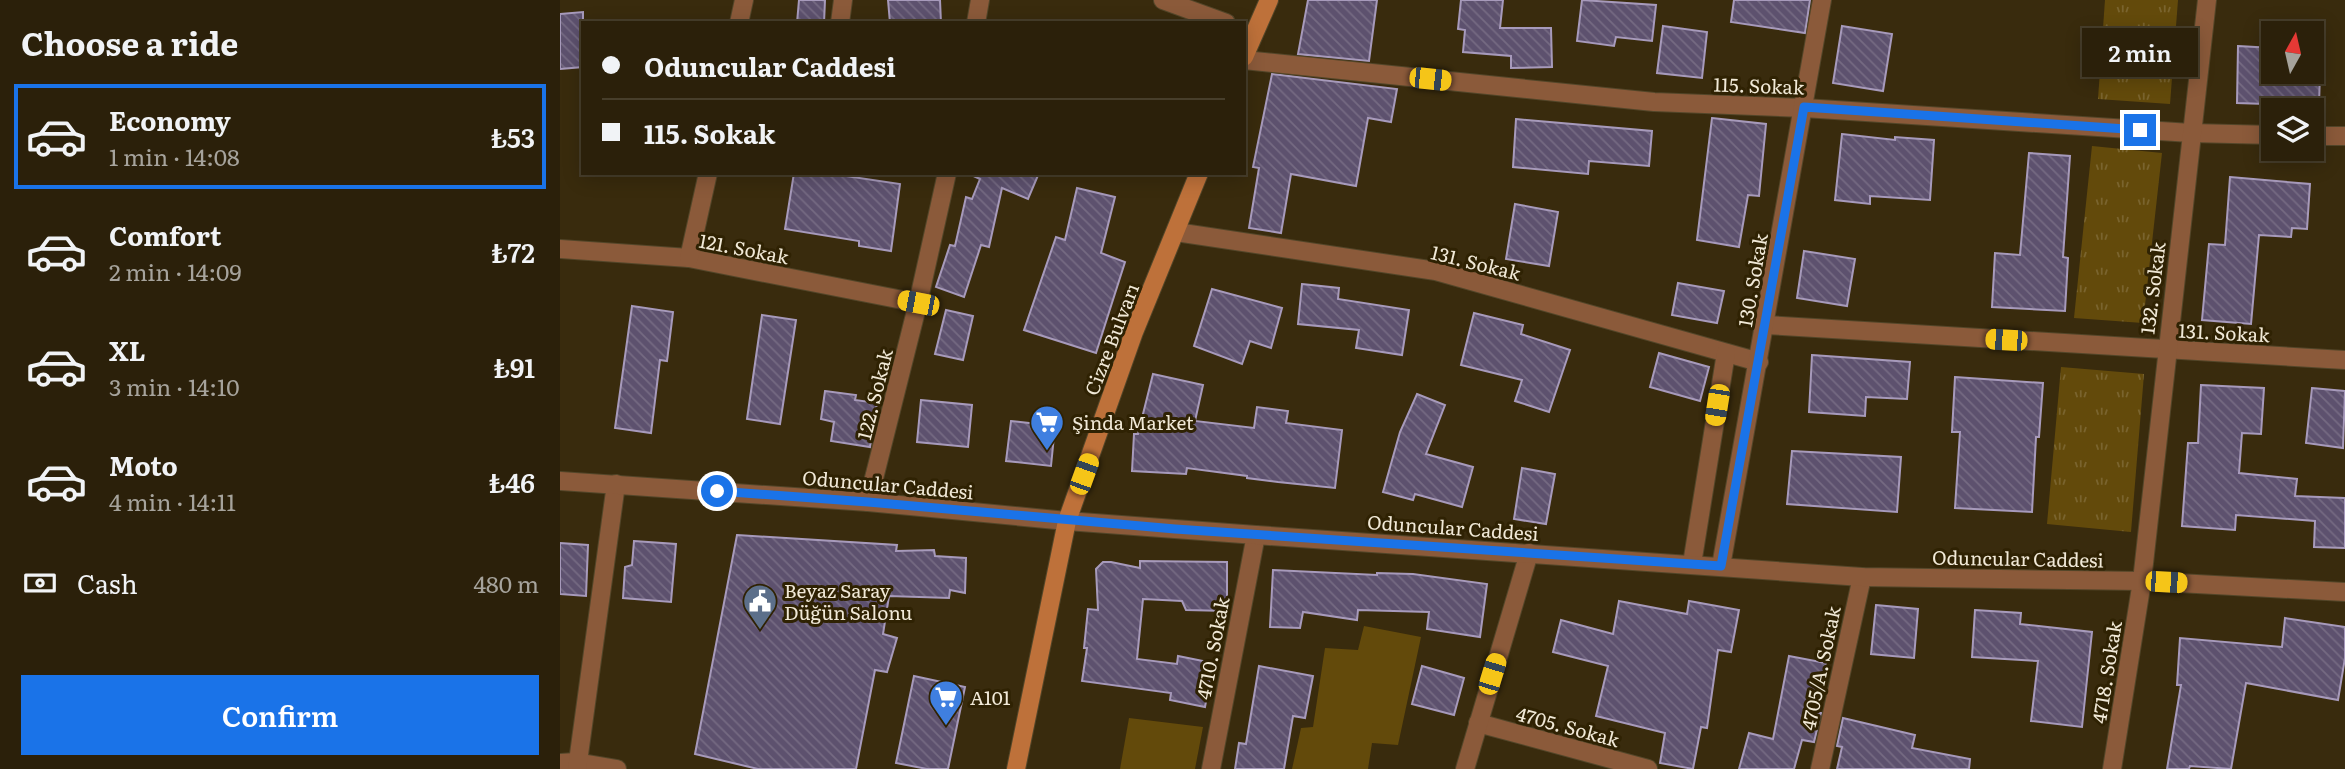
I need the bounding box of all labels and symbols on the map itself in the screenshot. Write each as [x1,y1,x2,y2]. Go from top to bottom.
north arrow [2261,21,2324,84]
callout: 2 min [2082,29,2198,78]
car [1409,66,1452,92]
street label: 115. Sokak [1713,69,1805,101]
route end [2124,114,2156,146]
street label: 121. Sokak [697,226,792,270]
street label: 130. Sokak [1730,230,1774,329]
street label: 131. Sokak [1428,237,1524,287]
street label: 132. Sokak [2132,240,2172,336]
street label: Cizre Bulvarı [1077,279,1145,399]
car [896,289,941,317]
street label: 131. Sokak [2178,316,2271,348]
car [1985,328,2028,352]
street label: 122. Sokak [849,345,899,442]
car [1704,383,1731,427]
supermarket icon: Şinda Market [1028,403,1066,452]
place label: Şinda Market [1072,408,1194,436]
car [1067,451,1102,497]
street label: Oduncular Caddesi [801,463,975,505]
route start [701,475,733,507]
street label: Oduncular Caddesi [1366,507,1540,547]
street label: Oduncular Caddesi [1932,543,2104,573]
car [2145,570,2188,594]
place label: Beyaz Saray Düğün Salonu [784,576,912,626]
public building icon: Beyaz Saray Düğün Salonu [741,582,779,631]
street label: 4710. Sokak [1188,594,1236,702]
street label: 4705/A. Sokak [1793,603,1847,733]
street label: 4718. Sokak [2084,618,2128,725]
car [1476,651,1509,697]
supermarket icon: A101 [927,678,965,727]
place label: A101 [970,683,1011,711]
street label: 4705. Sokak [1513,699,1623,753]

